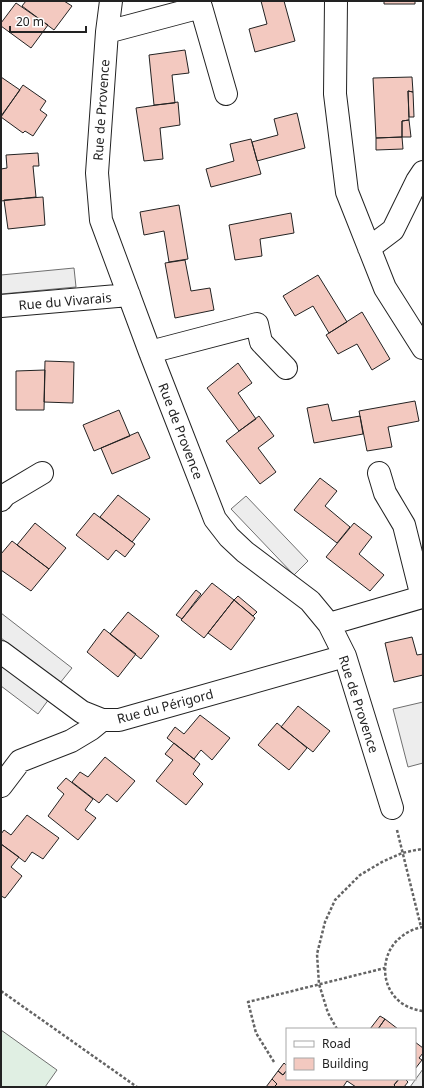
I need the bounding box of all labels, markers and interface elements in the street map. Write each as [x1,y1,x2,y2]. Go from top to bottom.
scale bar [10,8,86,34]
text: 20 m [16,13,44,30]
street label: Rue de Provence [88,59,114,161]
street label: Rue du Vivarais [18,288,112,314]
street label: Rue de Provence [154,380,208,482]
street label: Rue de Provence [335,653,383,755]
street label: Rue du Périgord [115,684,215,728]
legend [286,1028,416,1080]
text: Road [322,1035,351,1052]
text: Building [322,1055,369,1072]

